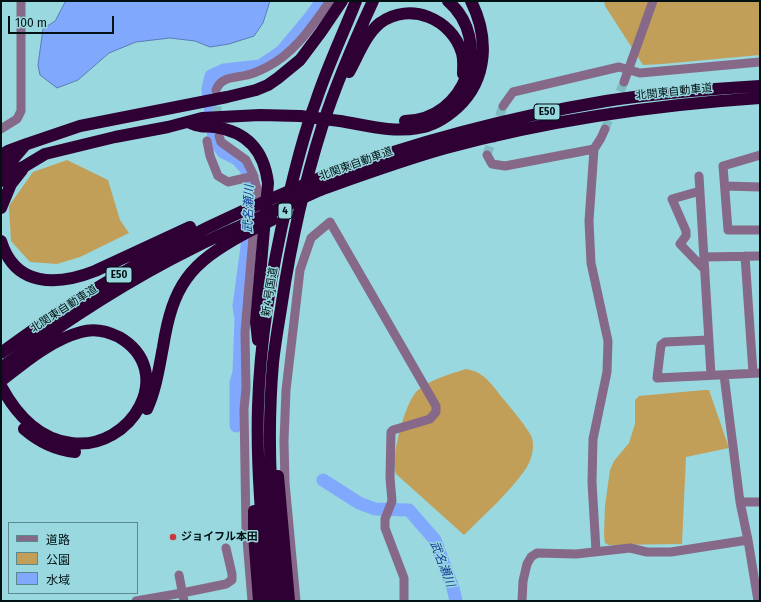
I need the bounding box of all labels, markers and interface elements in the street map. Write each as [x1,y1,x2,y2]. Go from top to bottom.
scale bar [10,8,116,34]
text: 100 m [15,16,47,30]
street label: 北関東自動車道 [635,81,713,103]
road number: E50 [534,104,560,120]
street label: 北関東自動車道 [318,145,394,183]
water label: 武名瀬川 [241,185,257,233]
road number: 4 [278,203,292,219]
street label: 新4号国道 [260,266,280,318]
road number: E50 [106,267,132,283]
street label: 北関東自動車道 [28,282,100,336]
legend [8,522,138,594]
place label: ジョイフル本田 [181,530,258,544]
marker: ジョイフル本田 [168,532,178,542]
text: 道路 [46,533,70,547]
water label: 武名瀬川 [427,539,457,589]
text: 公園 [46,553,70,567]
text: 水域 [46,573,70,587]

